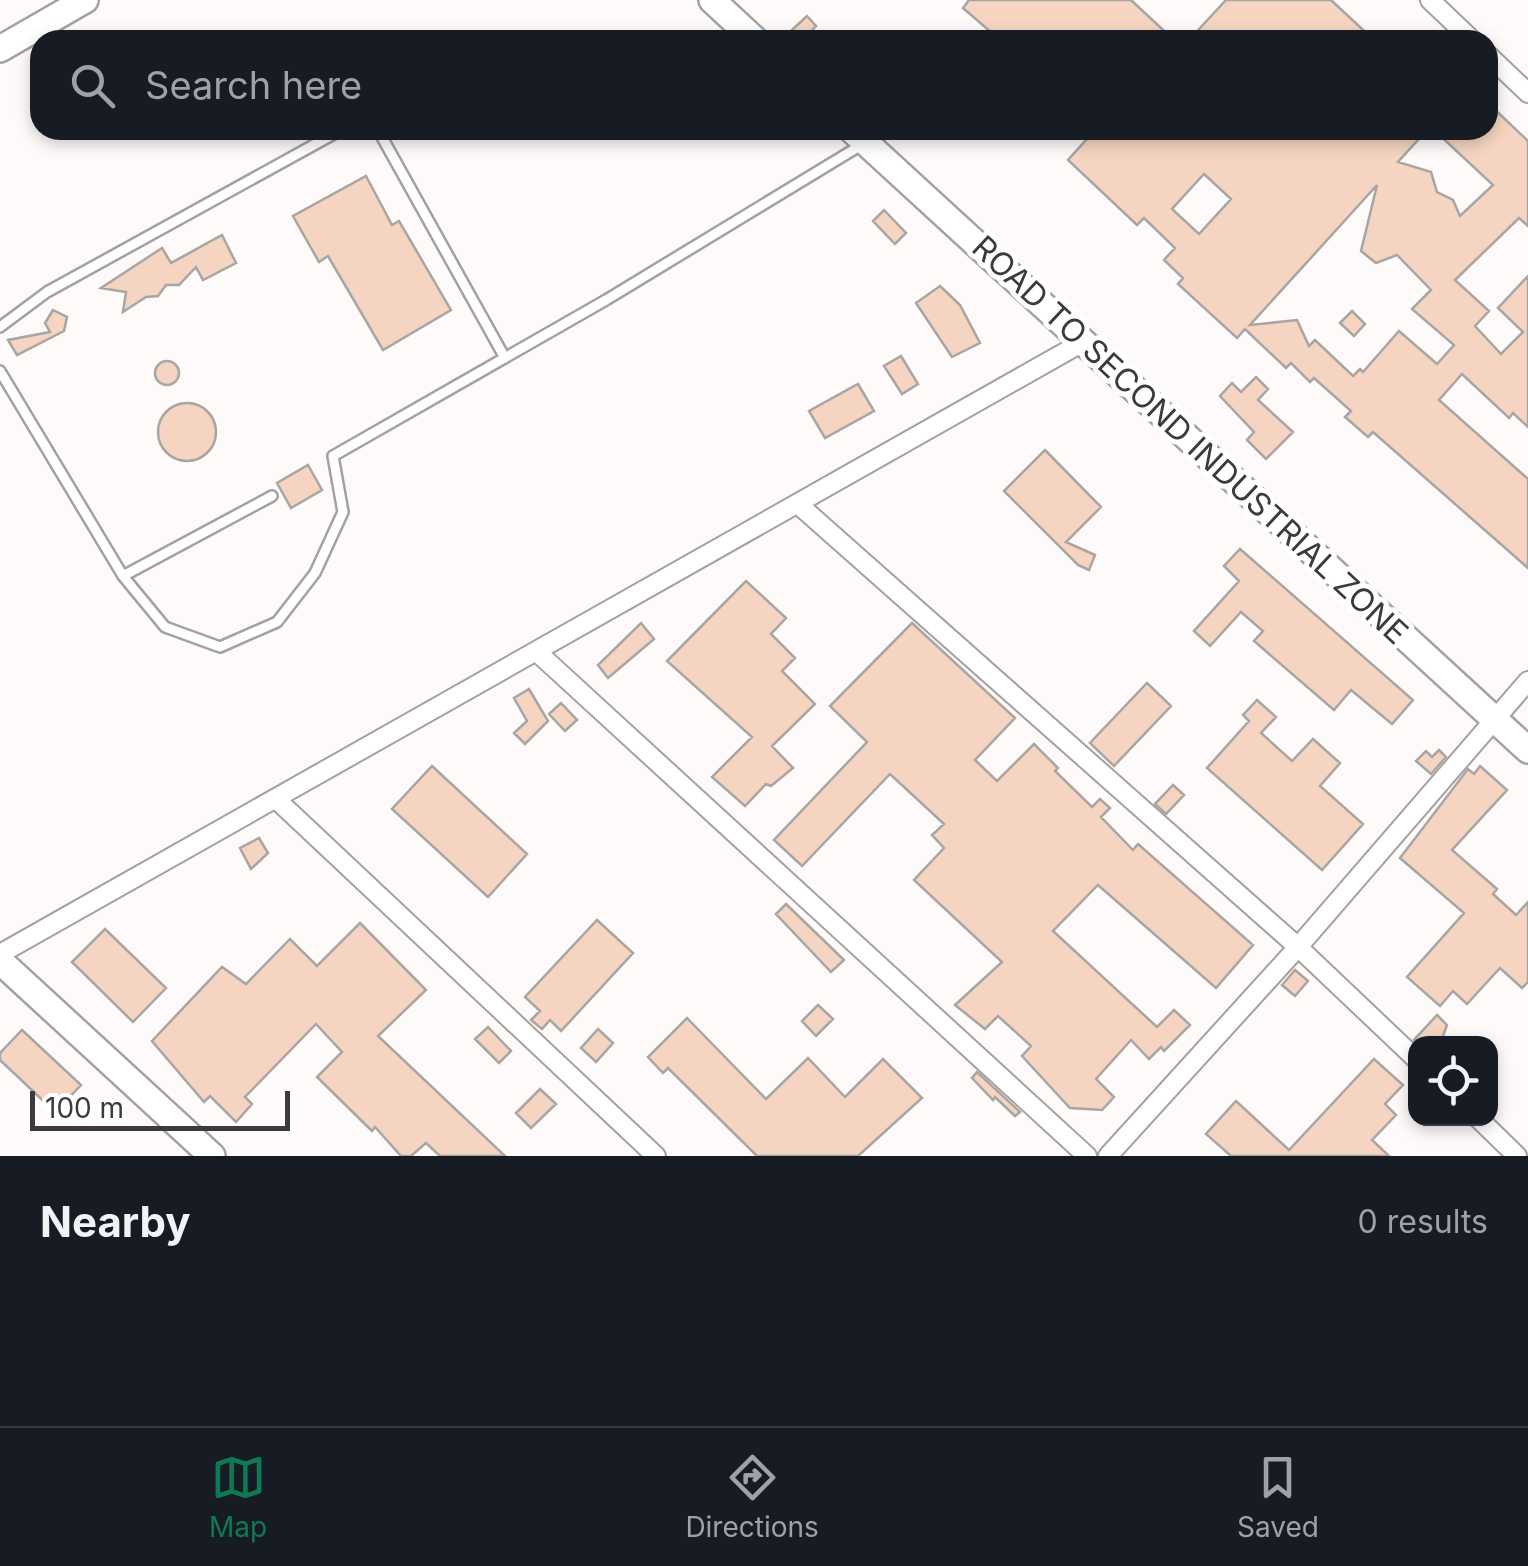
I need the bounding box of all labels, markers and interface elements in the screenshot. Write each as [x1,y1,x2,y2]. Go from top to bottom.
search box [30,30,1498,140]
icon: search [65,58,120,113]
text: Search here [145,62,362,108]
street label: ROAD TO SECOND INDUSTRIAL ZONE [965,227,1416,652]
map controls [1408,1036,1498,1126]
button: locate [1408,1036,1498,1126]
scale bar [30,1086,290,1130]
text: 100 m [45,1091,124,1125]
text: Nearby [40,1196,191,1247]
text: 0 results [1358,1202,1488,1241]
tab: Map [209,1450,267,1544]
tab: Directions [685,1450,819,1544]
tab: Saved [1237,1450,1319,1544]

